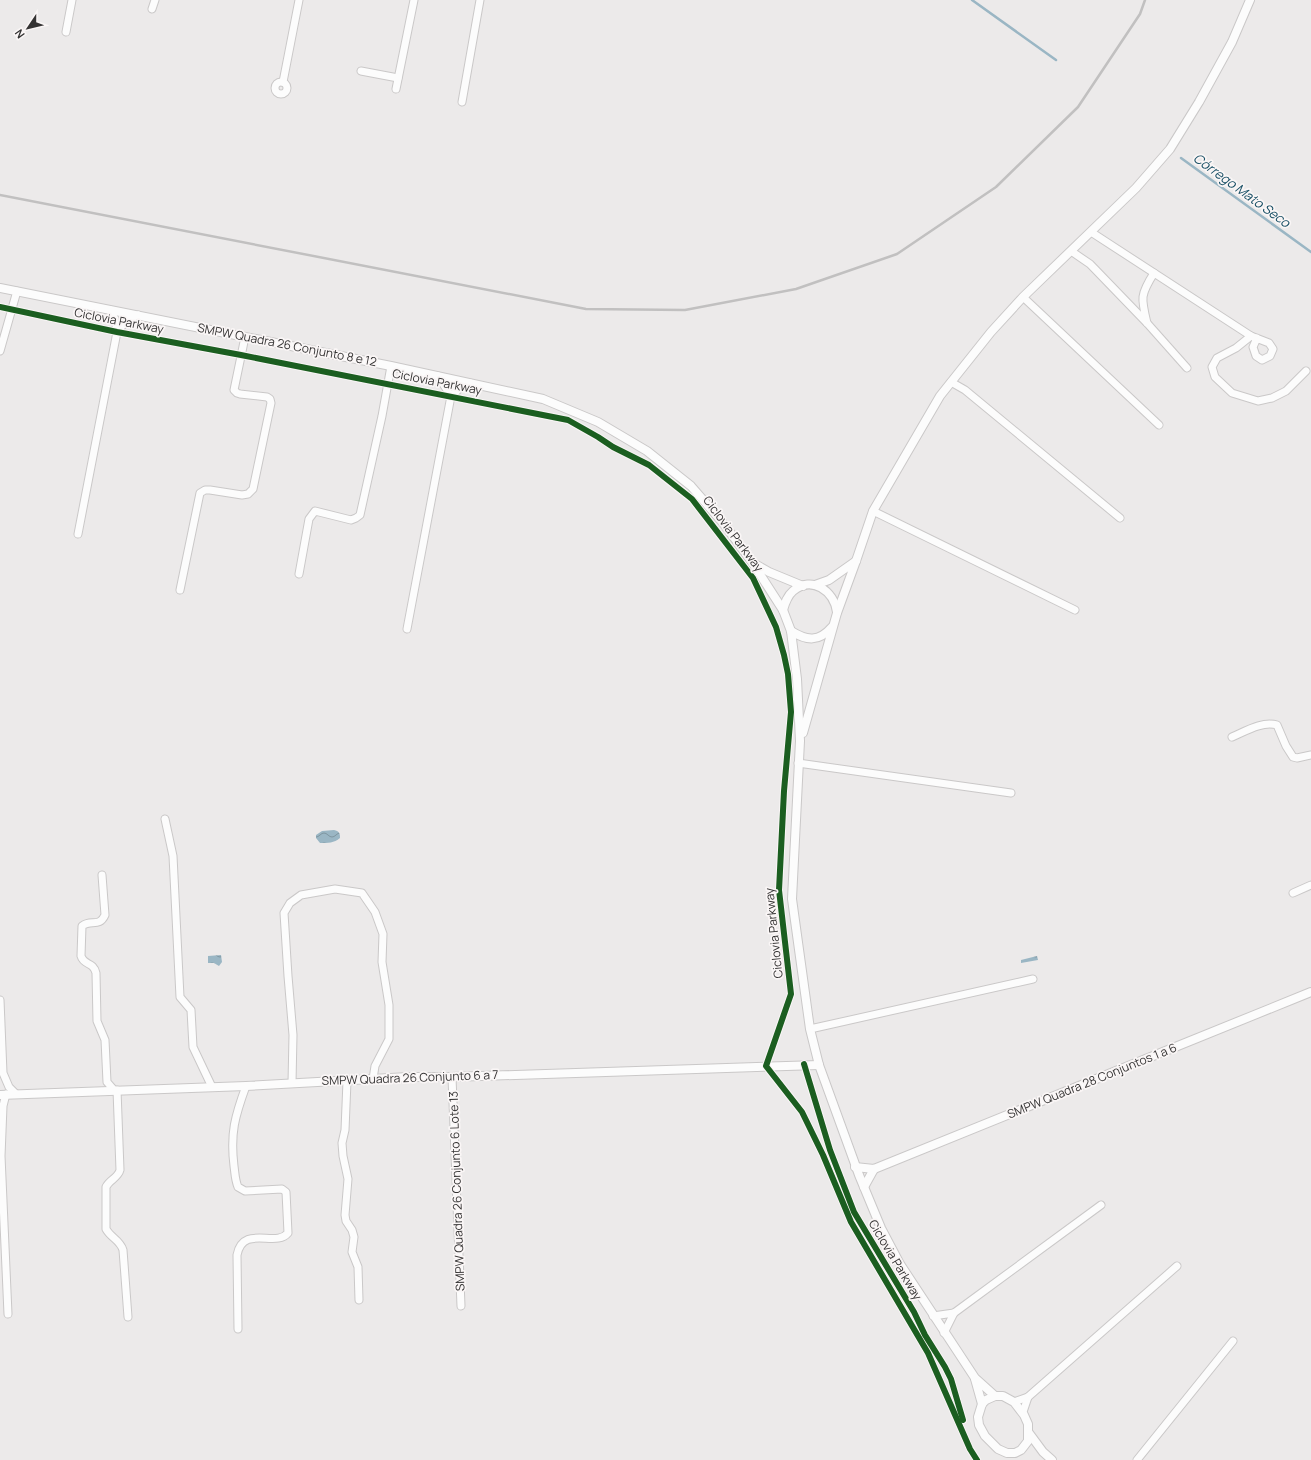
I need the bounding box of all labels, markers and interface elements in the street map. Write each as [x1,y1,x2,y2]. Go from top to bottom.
north arrow [8,8,48,48]
text: N [11,26,28,42]
water label: Córrego Mato Seco [1190,149,1295,232]
street label: Ciclovia Parkway [73,303,166,338]
street label: SMPW Quadra 26 Conjunto 8 e 12 [196,319,378,370]
street label: Ciclovia Parkway [391,364,484,399]
street label: Ciclovia Parkway [699,492,768,576]
street label: Ciclovia Parkway [760,886,787,979]
street label: SMPW Quadra 28 Conjuntos 1 a 6 [1005,1039,1179,1122]
street label: SMPW Quadra 26 Conjunto 6 a 7 [321,1066,499,1089]
street label: SMPW Quadra 26 Conjunto 6 Lote 13 [445,1091,468,1291]
street label: Ciclovia Parkway [865,1216,926,1304]

